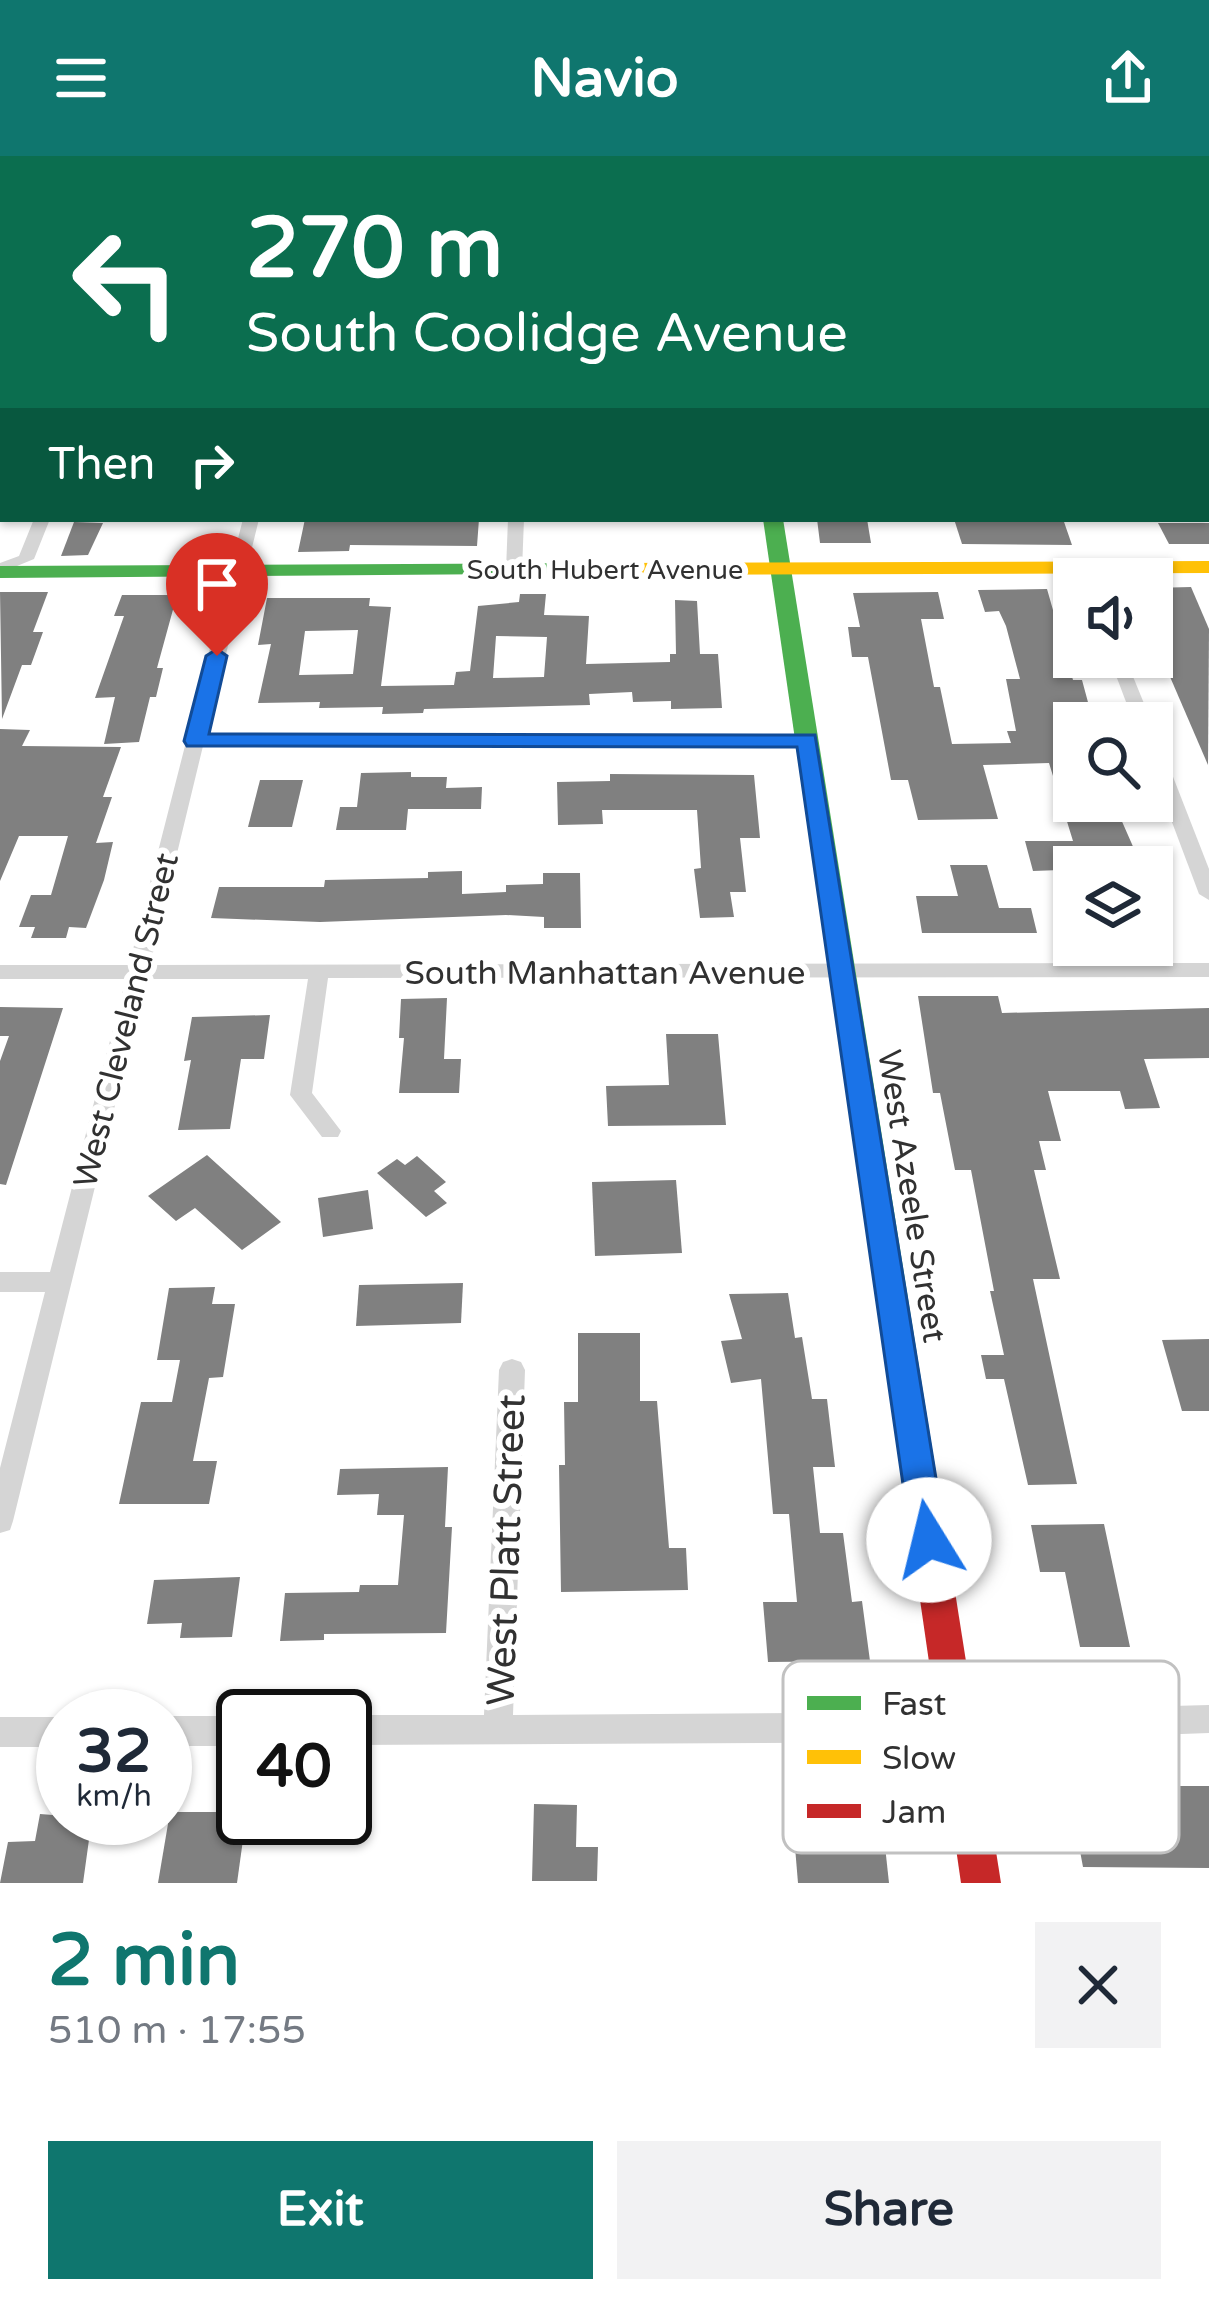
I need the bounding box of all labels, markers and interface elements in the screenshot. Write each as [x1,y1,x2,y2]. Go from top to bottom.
icon: menu [48,45,114,111]
icon: share [1095,45,1161,111]
text: Navio [530,46,679,111]
text: 270 m [246,199,503,300]
icon: left [48,204,204,360]
text: South Coolidge Avenue [246,301,848,366]
icon: right [179,432,245,498]
text: Then [48,438,155,492]
pin [166,533,268,656]
icon: arrive [184,551,250,617]
street label: South Hubert Avenue [467,554,743,587]
map controls [1053,558,1173,966]
button: sound [1053,558,1173,678]
button: search [1053,702,1173,822]
button: layers [1053,846,1173,966]
street label: West Cleveland Street [66,849,187,1192]
street label: South Manhattan Avenue [404,954,806,993]
street label: West Azeele Street [869,1047,954,1345]
street label: West Platt Street [478,1393,535,1707]
position arrow [866,1477,992,1603]
legend [783,1661,1179,1853]
text: Fast [882,1685,946,1724]
speed limit sign: 40 [216,1689,372,1845]
text: 32 [76,1716,152,1788]
text: Slow [882,1739,956,1778]
text: km/h [76,1778,152,1815]
text: Jam [882,1793,946,1832]
text: 2 min [48,1918,240,2005]
button: close [1035,1922,1161,2048]
text: 510 m · 17:55 [48,2007,306,2054]
button: Exit [48,2141,593,2279]
button: Share [617,2141,1161,2279]

